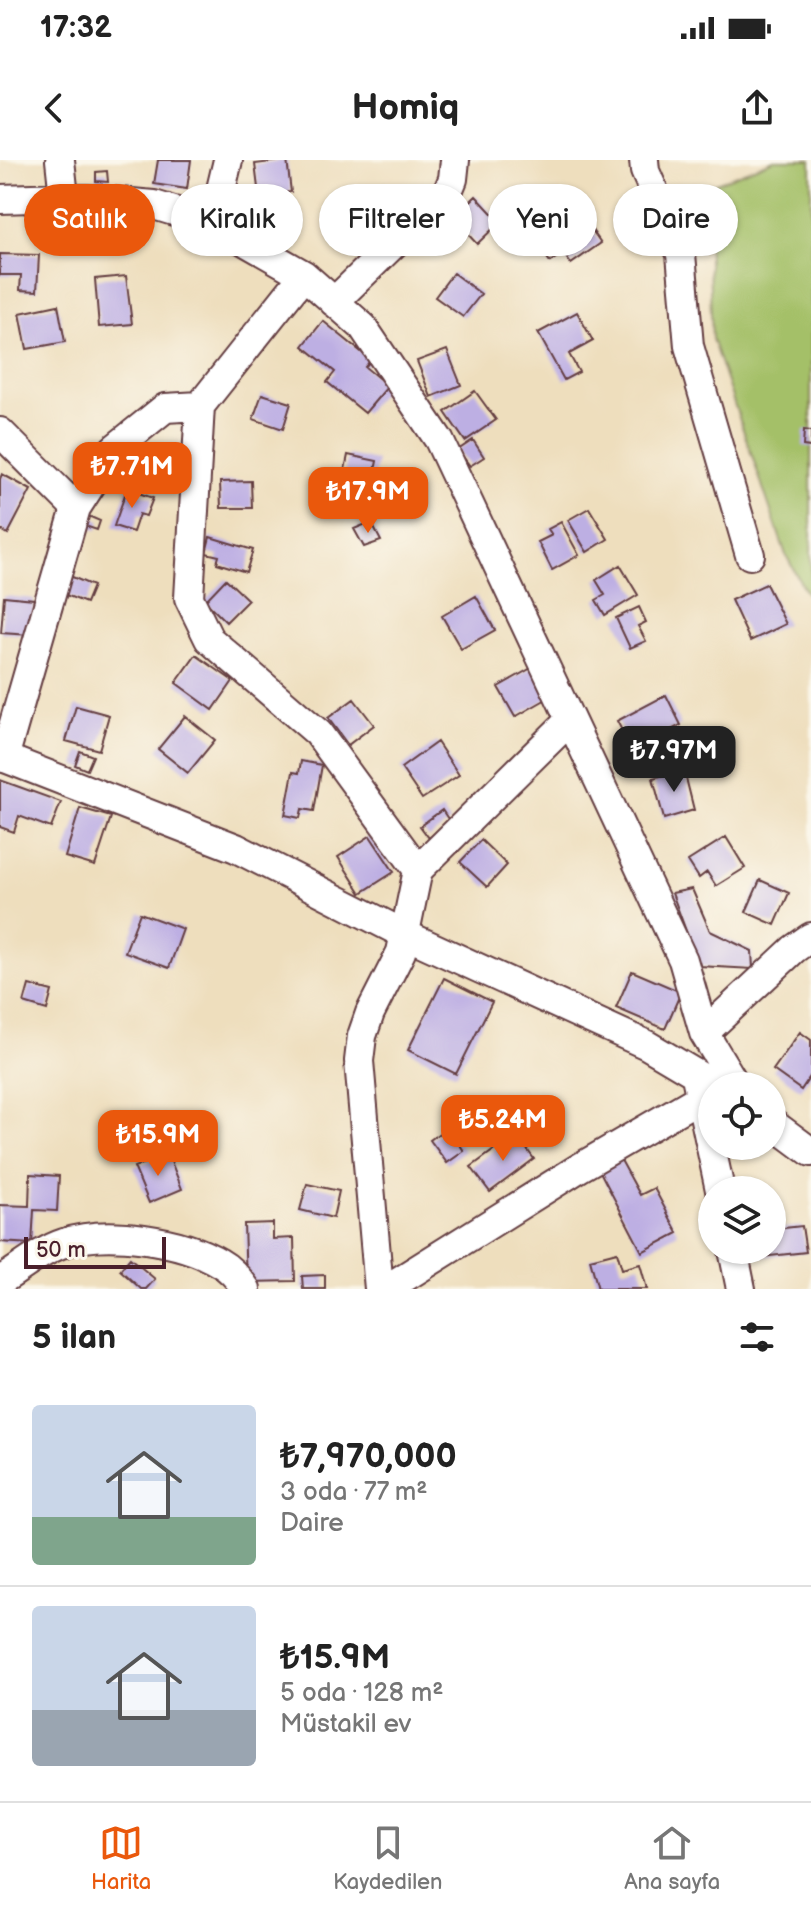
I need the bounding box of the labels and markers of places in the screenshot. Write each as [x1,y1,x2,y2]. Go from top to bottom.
pin: ₺7.71M [67,442,197,510]
pin: ₺17.9M [303,467,433,535]
pin: ₺7.97M [609,726,739,794]
pin: ₺5.24M [438,1095,568,1163]
pin: ₺15.9M [93,1110,223,1178]

